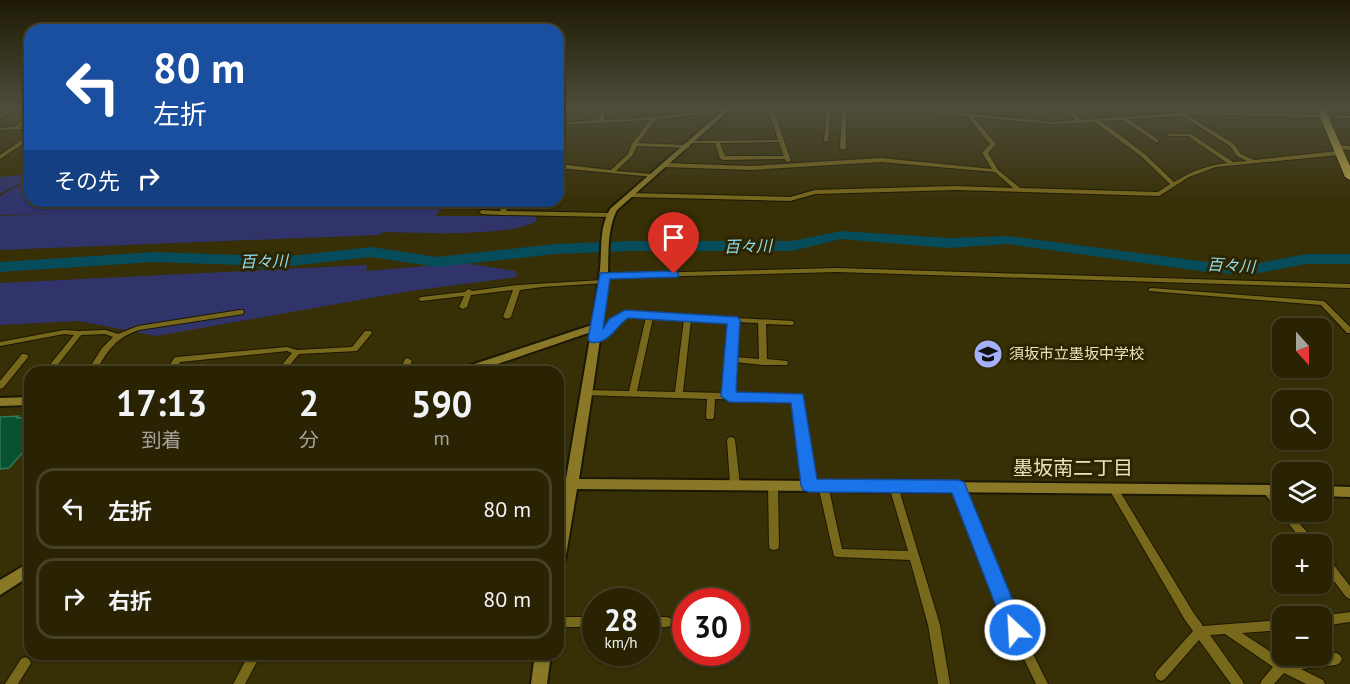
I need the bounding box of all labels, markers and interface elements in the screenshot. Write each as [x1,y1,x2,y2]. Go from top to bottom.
text: 80 m [153,40,245,95]
icon: left [54,48,132,126]
text: 左折 [153,97,207,131]
icon: right [132,162,165,195]
text: その先 [54,167,120,195]
pin [648,212,699,274]
icon: arrive [657,221,690,254]
water label: 百々川 [724,236,774,256]
water label: 百々川 [240,251,290,271]
water label: 百々川 [1207,254,1257,276]
north arrow [1272,318,1332,378]
map controls [1272,318,1332,666]
school or university icon: 須坂市立墨坂中学校 [972,338,1004,370]
place label: 須坂市立墨坂中学校 [1009,344,1144,363]
text: 17:13 [116,379,207,426]
text: 2 [299,379,319,426]
text: 590 [411,380,472,427]
button: search [1272,390,1332,450]
text: m [433,425,450,451]
text: 到着 [141,427,181,453]
text: 分 [299,427,319,453]
district label: 墨坂南二丁目 [1013,455,1133,481]
button: layers [1272,462,1332,522]
icon: left [57,492,90,525]
text: 80 m [483,495,531,523]
text: 左折 [108,497,152,525]
button: + [1272,534,1332,594]
icon: right [57,582,90,615]
text: 80 m [483,585,531,613]
text: 右折 [108,587,152,615]
speed limit sign: 30 [672,588,750,666]
position arrow [983,598,1047,662]
text: 28 [604,600,638,639]
button: − [1272,606,1332,666]
text: km/h [605,633,637,652]

